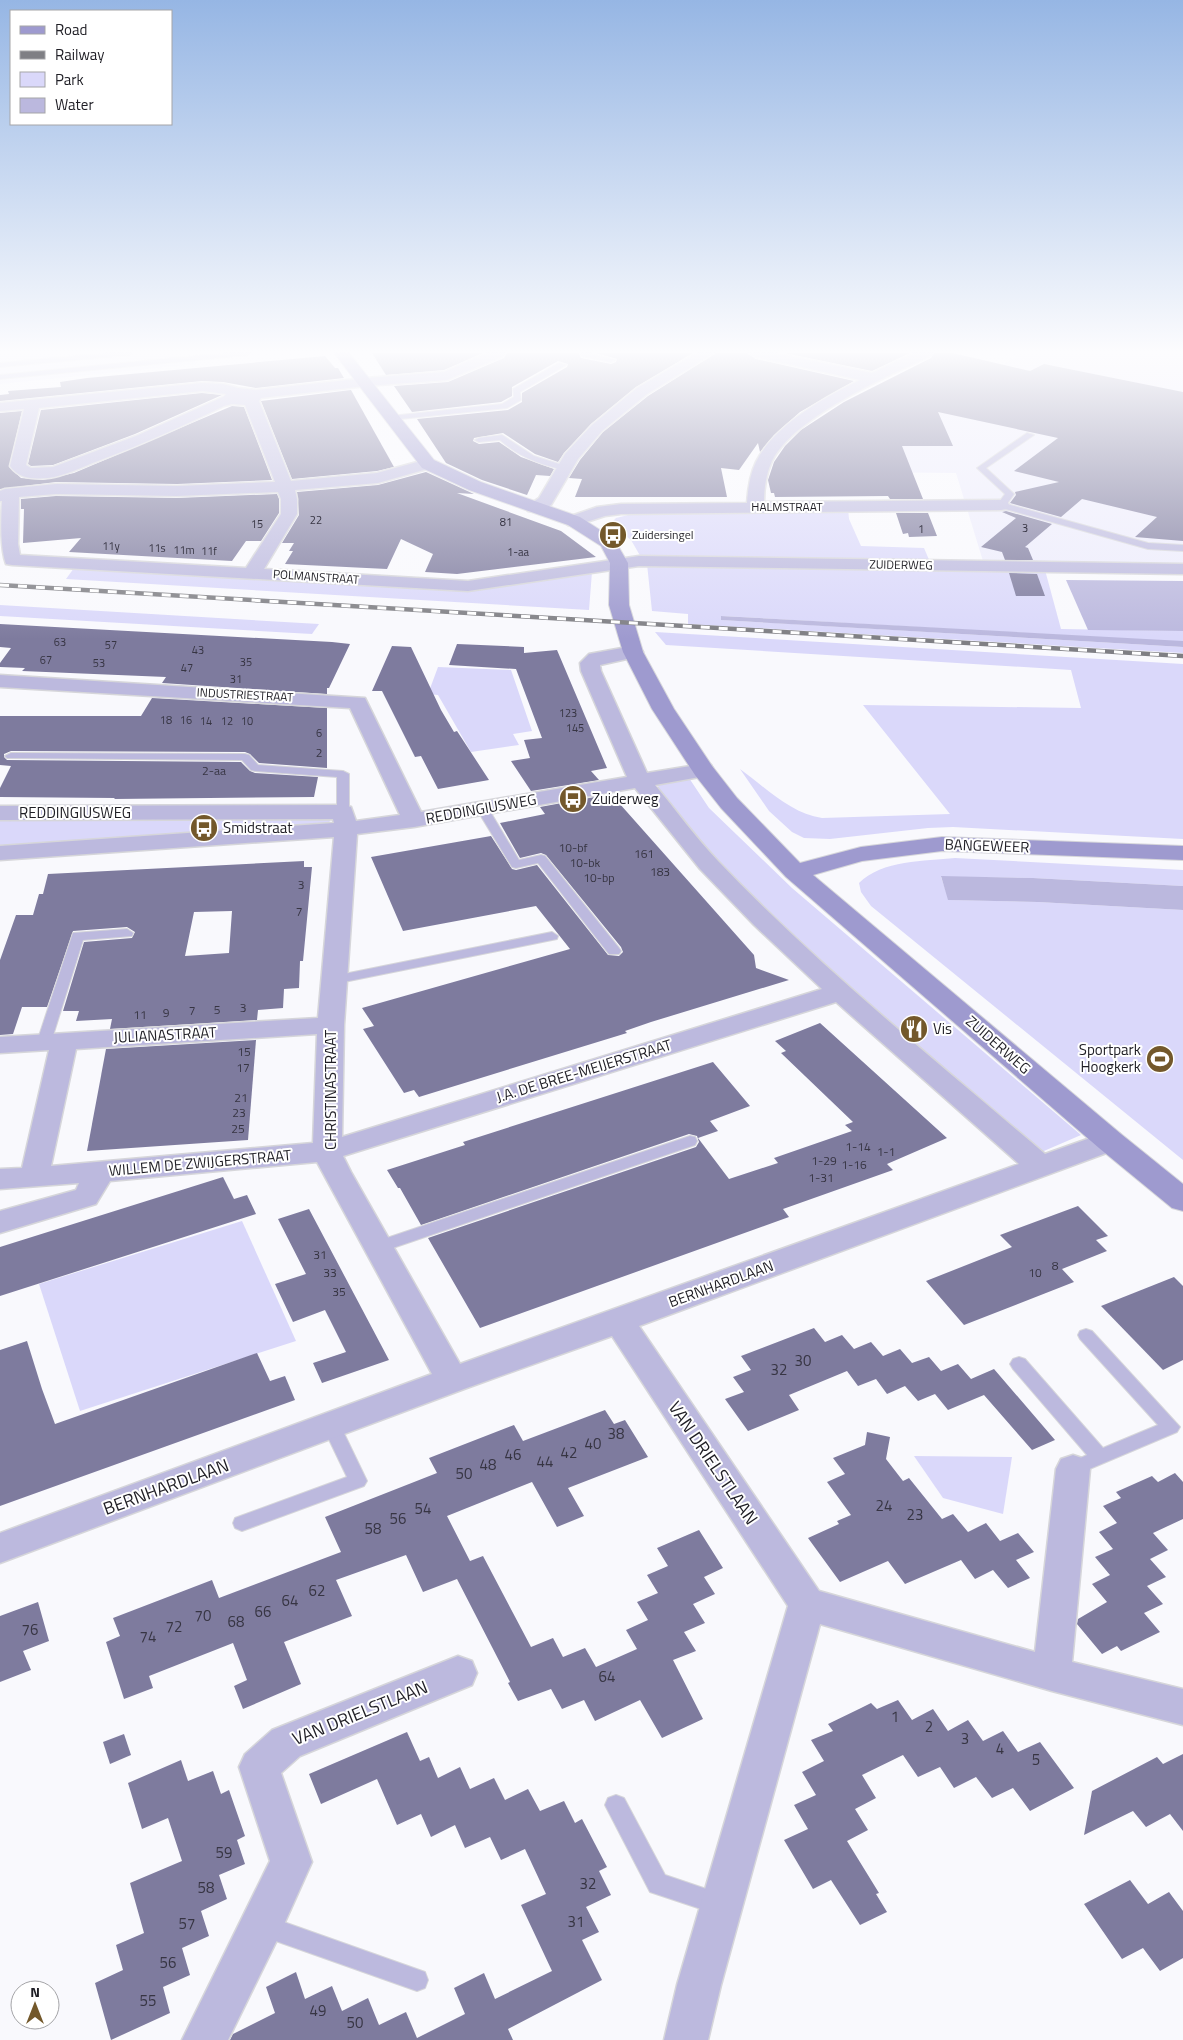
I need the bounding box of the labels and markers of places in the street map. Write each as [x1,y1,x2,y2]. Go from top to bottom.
bus stop icon: Zuidersingel [598,520,628,550]
place label: Zuidersingel [632,525,694,544]
bus stop icon: Zuiderweg [558,784,588,814]
place label: Zuiderweg [592,787,659,810]
bus stop icon: Smidstraat [189,813,219,843]
place label: Smidstraat [223,816,293,839]
restaurant icon: Vis [899,1014,929,1044]
place label: Vis [933,1017,952,1040]
place label: Sportpark Hoogkerk [1079,1038,1141,1078]
sports icon: Sportpark Hoogkerk [1145,1044,1175,1074]

